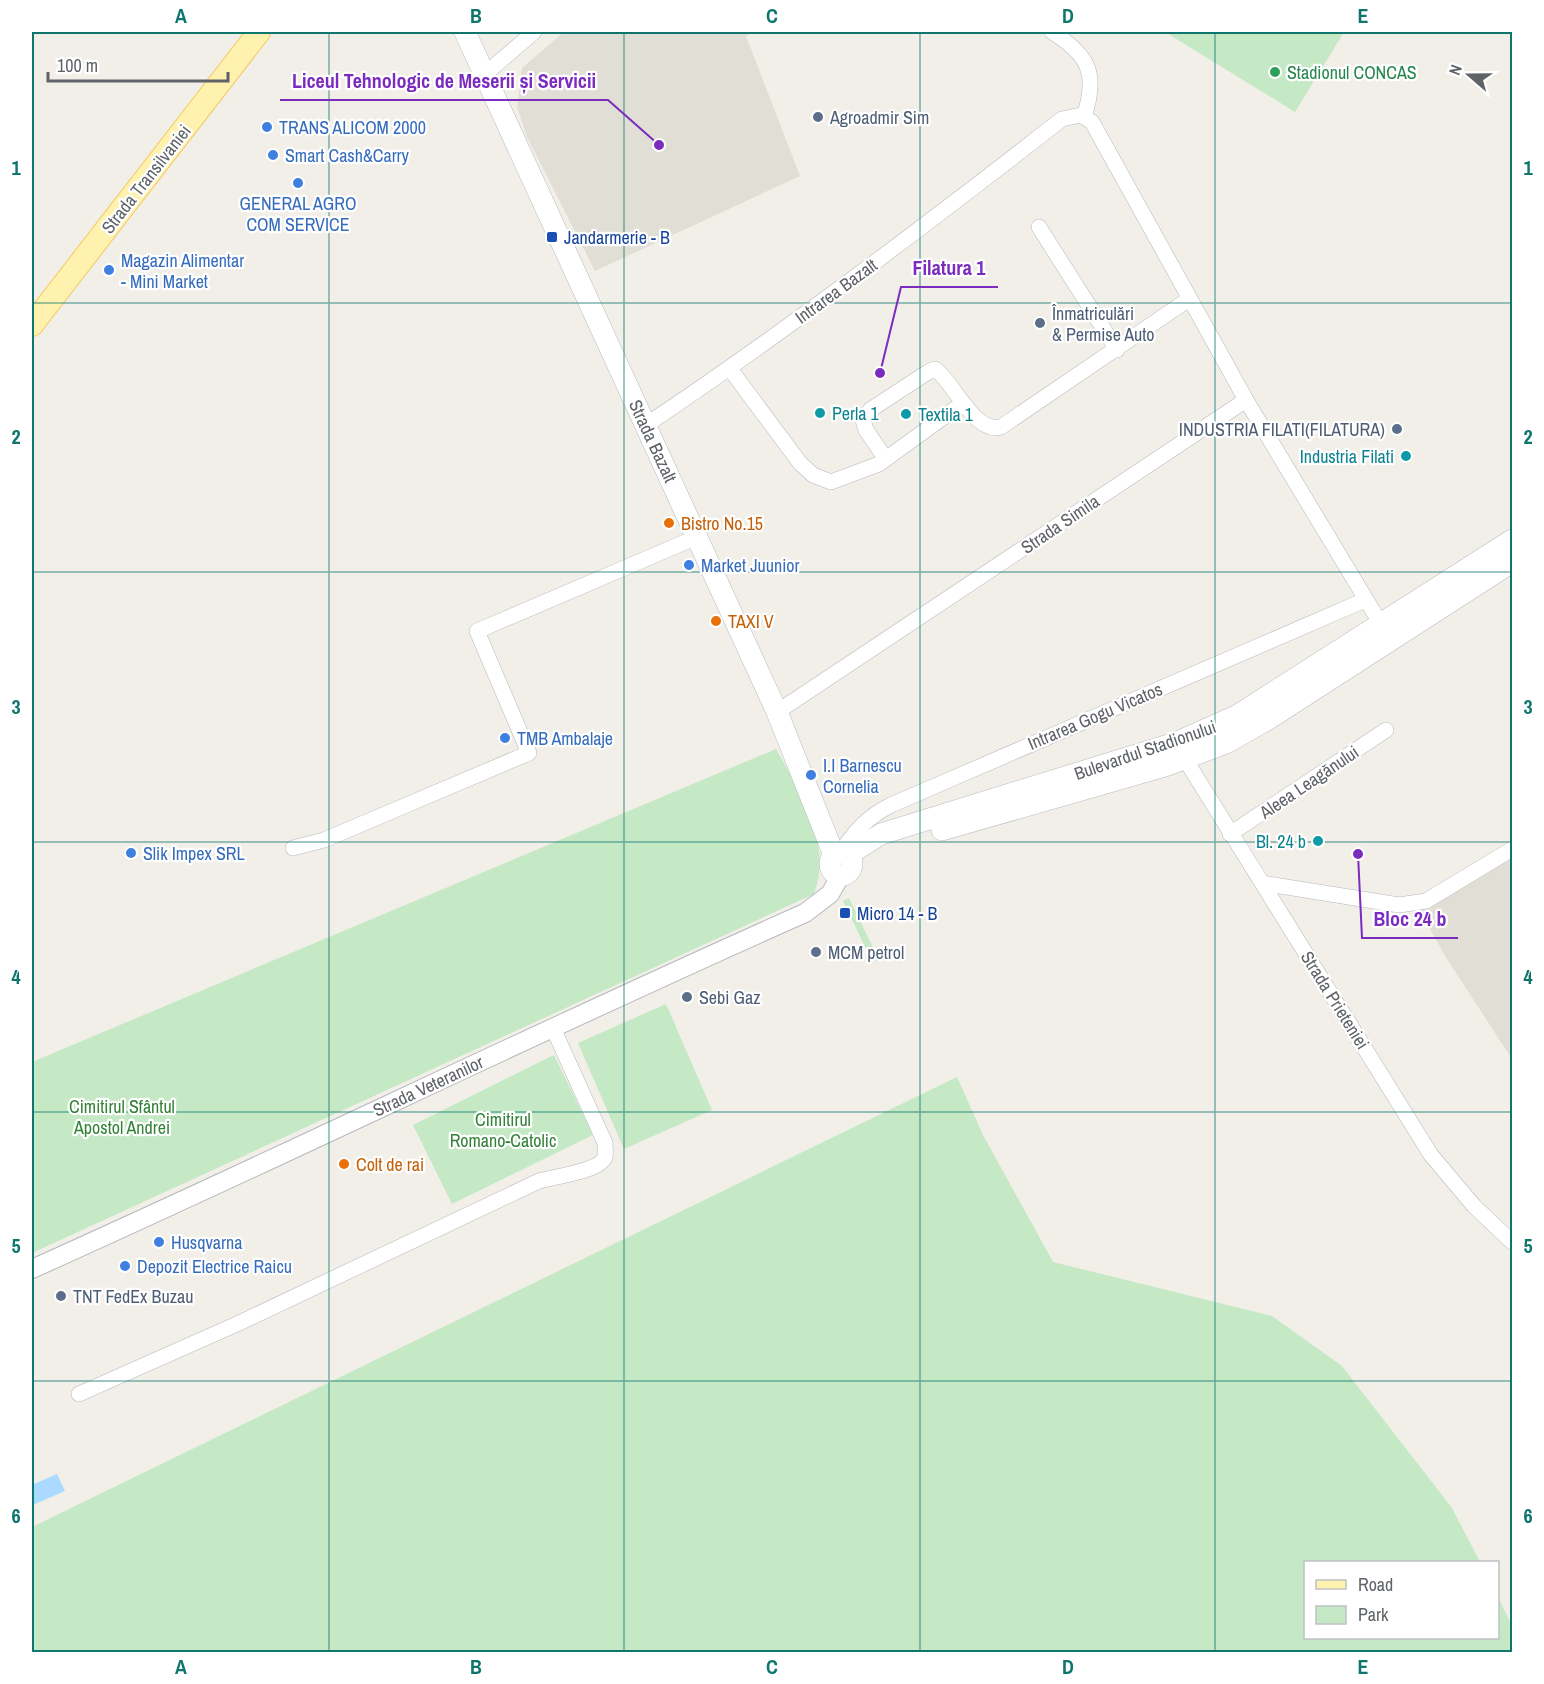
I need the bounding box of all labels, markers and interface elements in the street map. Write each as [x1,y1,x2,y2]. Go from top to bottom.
text: A [175,2,187,29]
text: B [470,2,482,29]
text: C [766,2,778,29]
text: D [1062,2,1074,29]
text: E [1358,2,1369,29]
scale bar [48,45,228,83]
north arrow [1439,45,1499,105]
text: 100 m [57,53,98,78]
place label: Stadionul CONCAS [1287,60,1417,85]
callout: Liceul Tehnologic de Meserii și Servicii [280,62,608,100]
text: N [1443,62,1467,78]
marker: Stadionul CONCAS [1268,65,1282,79]
text: Liceul Tehnologic de Meserii și Servicii [292,67,596,94]
place label: Agroadmir Sim [829,105,929,130]
marker: Agroadmir Sim [811,110,825,124]
place label: TRANS ALICOM 2000 [279,115,426,140]
street label: Strada Transilvaniei [95,119,197,239]
marker: TRANS ALICOM 2000 [260,120,274,134]
place label: Smart Cash&Carry [285,143,409,168]
marker: Smart Cash&Carry [266,148,280,162]
text: 1 [11,154,21,181]
text: 1 [1523,154,1533,181]
marker: GENERAL AGRO COM SERVICE [291,176,305,190]
place label: GENERAL AGRO COM SERVICE [240,191,356,237]
place label: Jandarmerie - B [564,225,670,250]
marker: Jandarmerie - B [545,230,559,244]
place label: Magazin Alimentar - Mini Market [121,248,244,294]
callout: Filatura 1 [901,249,998,287]
street label: Intrarea Bazalt [790,253,882,329]
text: Filatura 1 [913,254,986,281]
marker: Magazin Alimentar - Mini Market [102,263,116,277]
place label: Înmatriculări & Permise Auto [1051,301,1155,347]
marker: Înmatriculări & Permise Auto [1033,316,1047,330]
street label: Strada Bazalt [623,396,683,486]
place label: Perla 1 [832,401,880,426]
place label: Textila 1 [918,402,974,427]
marker: Perla 1 [813,406,827,420]
marker: Textila 1 [899,407,913,421]
place label: INDUSTRIA FILATI(FILATURA) [1179,417,1385,442]
marker: INDUSTRIA FILATI(FILATURA) [1390,422,1404,436]
text: 2 [11,423,21,450]
text: 2 [1523,423,1533,450]
place label: Industria Filati [1300,444,1394,469]
marker: Industria Filati [1399,449,1413,463]
street label: Strada Simila [1016,489,1104,559]
place label: Bistro No.15 [681,511,763,536]
marker: Bistro No.15 [662,516,676,530]
place label: Market Juunior [701,553,800,578]
marker: Market Juunior [682,558,696,572]
place label: TAXI V [728,609,774,634]
marker: TAXI V [709,614,723,628]
street label: Intrarea Gogu Vicatos [1024,676,1166,756]
text: 3 [11,693,21,720]
text: 3 [1523,693,1533,720]
street label: Bulevardul Stadionului [1071,714,1219,786]
place label: TMB Ambalaje [517,726,613,751]
marker: TMB Ambalaje [498,731,512,745]
street label: Aleea Leagănului [1254,740,1364,825]
place label: I.I Barnescu Cornelia [823,753,902,799]
marker: I.I Barnescu Cornelia [804,768,818,782]
place label: Bl. 24 b [1256,829,1306,854]
marker: Bl. 24 b [1311,834,1325,848]
place label: Slik Impex SRL [143,841,245,866]
marker: Slik Impex SRL [124,846,138,860]
callout: Bloc 24 b [1362,900,1458,938]
place label: Micro 14 - B [857,901,938,926]
text: Bloc 24 b [1374,905,1446,932]
marker: Micro 14 - B [838,906,852,920]
place label: MCM petrol [828,940,904,965]
marker: MCM petrol [809,945,823,959]
street label: Strada Prieteniei [1295,946,1375,1054]
text: 4 [11,963,21,990]
text: 4 [1523,963,1533,990]
place label: Sebi Gaz [699,985,761,1010]
marker: Sebi Gaz [680,990,694,1004]
street label: Strada Veteranilor [369,1049,487,1122]
park label: Cimitirul Sfântul Apostol Andrei [69,1094,175,1140]
park label: Cimitirul Romano-Catolic [450,1107,556,1153]
place label: Colt de rai [356,1152,424,1177]
marker: Colt de rai [337,1157,351,1171]
place label: Husqvarna [171,1230,242,1255]
text: 5 [11,1232,21,1259]
text: 5 [1523,1232,1533,1259]
marker: Husqvarna [152,1235,166,1249]
place label: Depozit Electrice Raicu [137,1254,292,1279]
marker: Depozit Electrice Raicu [118,1259,132,1273]
place label: TNT FedEx Buzau [73,1284,193,1309]
marker: TNT FedEx Buzau [54,1289,68,1303]
text: 6 [11,1502,21,1529]
text: 6 [1523,1502,1533,1529]
legend [1304,1561,1499,1639]
text: Road [1358,1572,1393,1597]
text: Park [1358,1602,1389,1627]
text: A [175,1653,187,1680]
text: B [470,1653,482,1680]
text: C [766,1653,778,1680]
text: D [1062,1653,1074,1680]
text: E [1358,1653,1369,1680]

